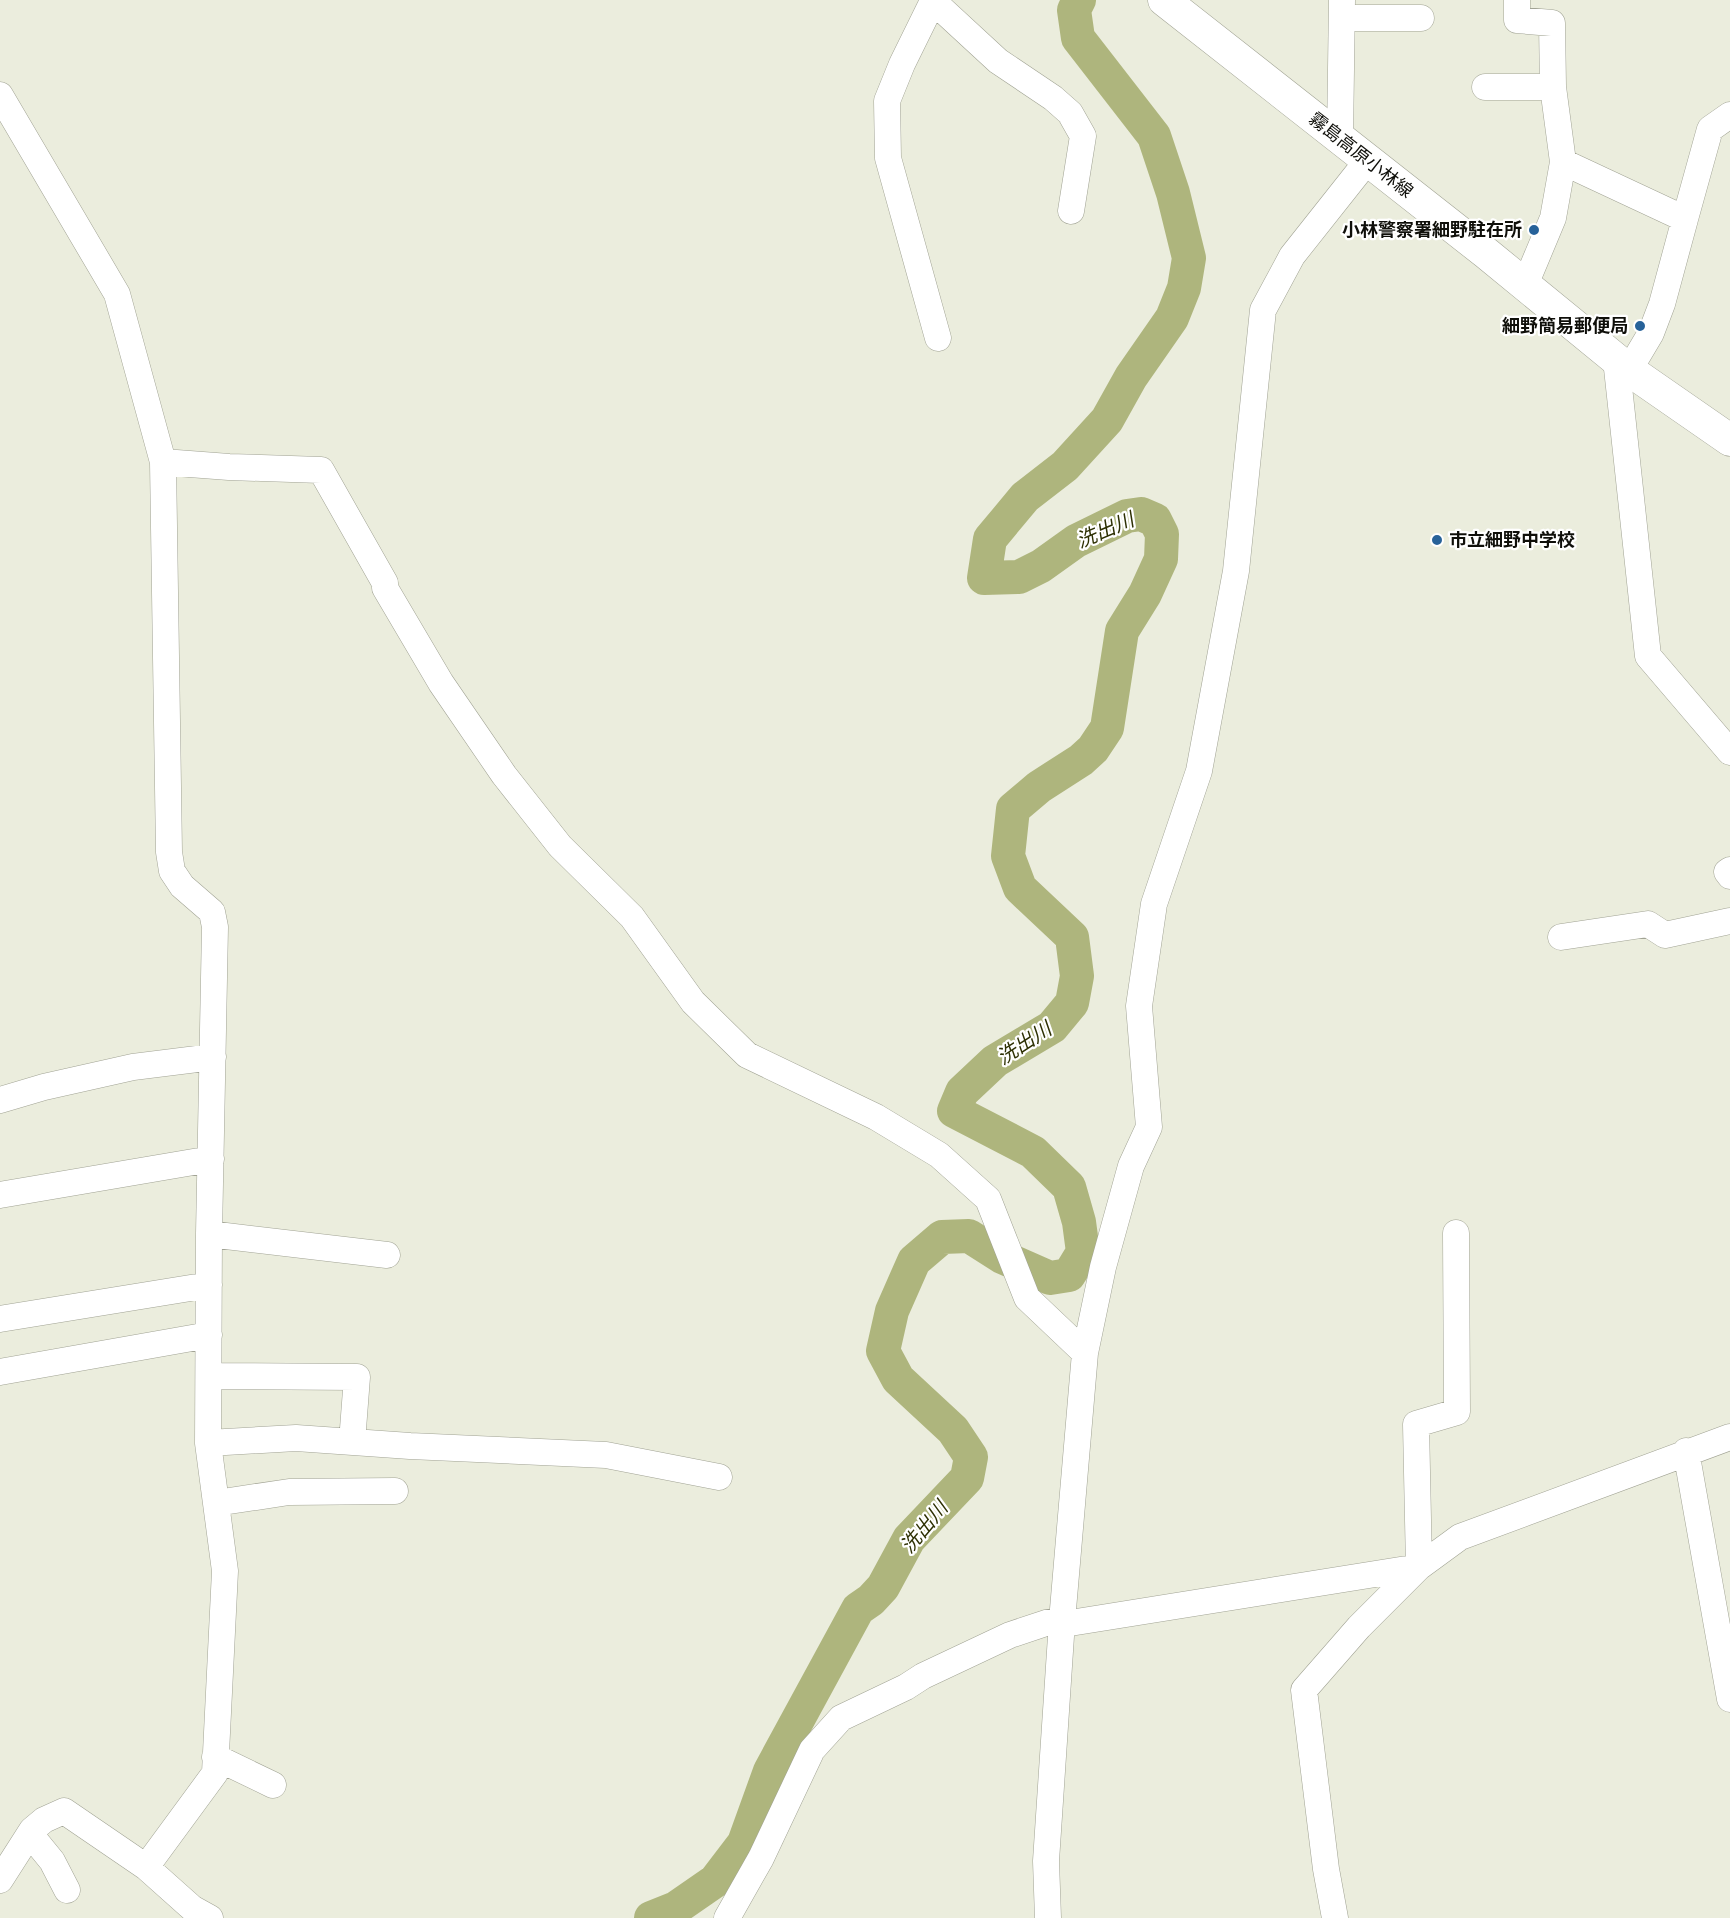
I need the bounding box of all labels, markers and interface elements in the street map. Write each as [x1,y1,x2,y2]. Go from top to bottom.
street label: 霧島高原小林線 [1305,108,1417,202]
place label: 小林警察署細野駐在所 [1342,219,1522,240]
marker: 小林警察署細野駐在所 [1527,223,1541,237]
place label: 細野簡易郵便局 [1502,315,1628,336]
marker: 細野簡易郵便局 [1633,319,1647,333]
water label: 洗出川 [1073,506,1139,553]
place label: 市立細野中学校 [1449,529,1575,550]
marker: 市立細野中学校 [1430,533,1444,547]
water label: 洗出川 [992,1016,1057,1069]
water label: 洗出川 [896,1495,954,1558]

